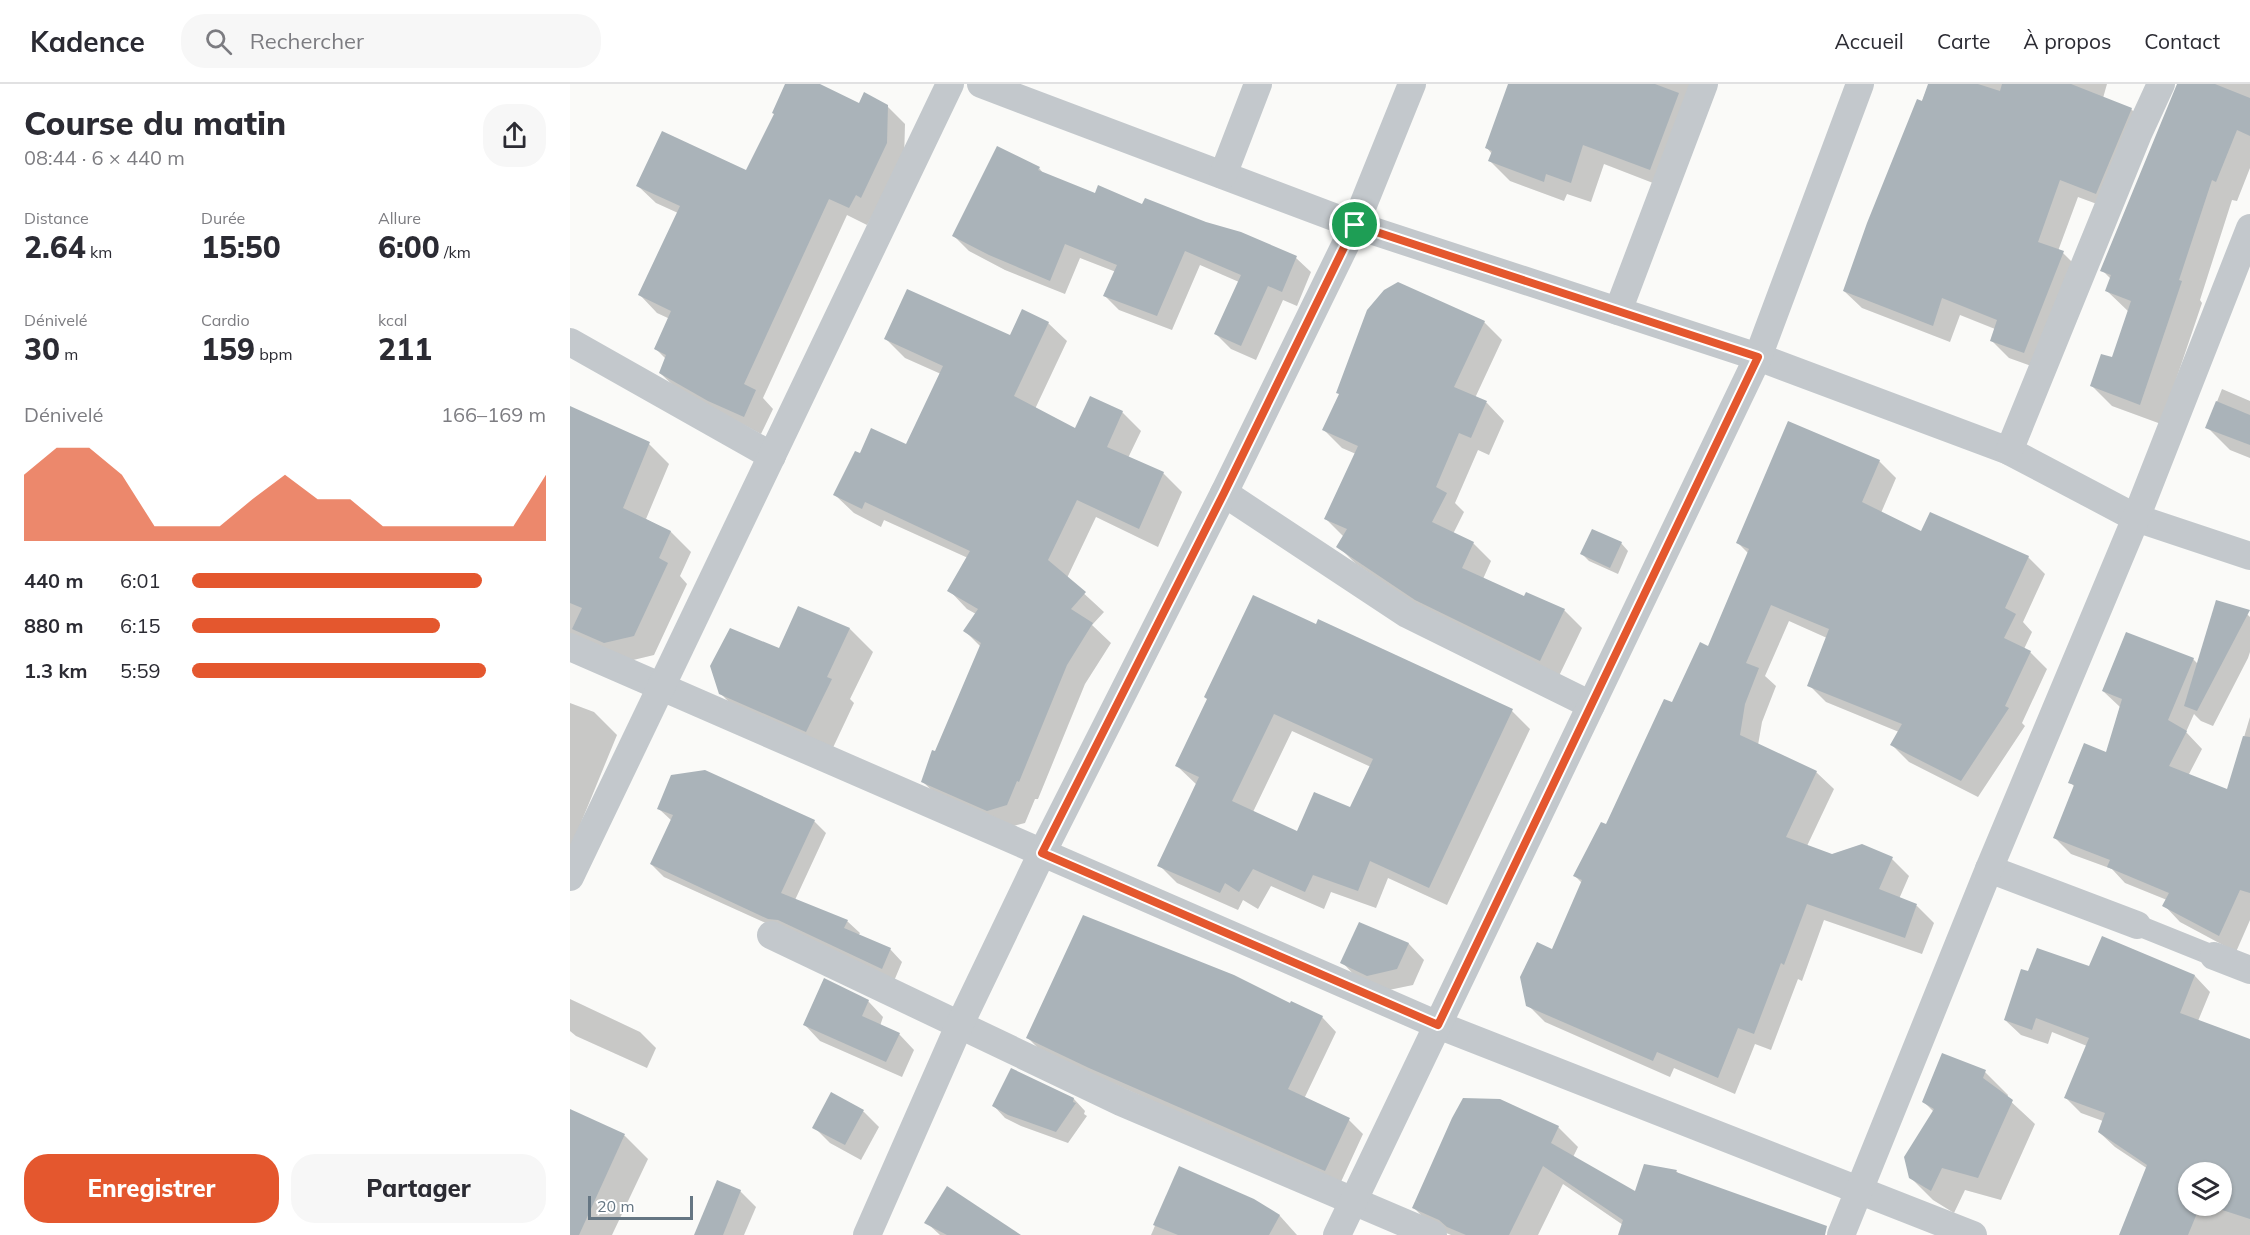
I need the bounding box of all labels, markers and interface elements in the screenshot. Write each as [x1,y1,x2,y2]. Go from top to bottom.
search box [181,14,601,68]
text: Kadence [30,24,145,59]
icon: search [202,25,235,58]
text: Rechercher [250,27,364,55]
text: Accueil [1834,28,1904,54]
text: Carte [1937,28,1990,54]
text: À propos [2023,28,2111,54]
text: Contact [2144,28,2220,54]
text: Course du matin [24,102,286,143]
button: share [483,104,546,167]
text: 08:44 · 6 × 440 m [24,145,185,170]
pin [1329,199,1380,250]
text: Distance [24,208,89,228]
text: Durée [201,208,245,228]
text: Allure [378,208,421,228]
icon: arrive [1338,208,1371,241]
text: 2.64 [24,228,86,266]
text: 15:50 [201,228,281,266]
text: 6:00 [378,228,440,266]
text: km [86,242,112,262]
text: /km [440,242,471,262]
text: Dénivelé [24,310,87,330]
text: Cardio [201,310,250,330]
text: kcal [378,310,407,330]
text: 30 [24,330,60,368]
text: 159 [201,330,255,368]
text: 211 [378,330,432,368]
text: m [60,344,78,364]
text: bpm [255,344,292,364]
text: Dénivelé [24,402,103,427]
text: 166–169 m [441,402,546,427]
text: 440 m [24,568,83,593]
text: 6:01 [120,568,161,593]
text: 880 m [24,613,83,638]
text: 6:15 [120,613,161,638]
text: 1.3 km [24,658,87,683]
text: 5:59 [120,658,161,683]
button: Enregistrer [24,1154,279,1223]
button: Partager [291,1154,546,1223]
map controls [2178,1162,2232,1216]
button: layers [2178,1162,2232,1216]
scale bar [588,1193,693,1220]
text: 20 m [597,1196,634,1216]

